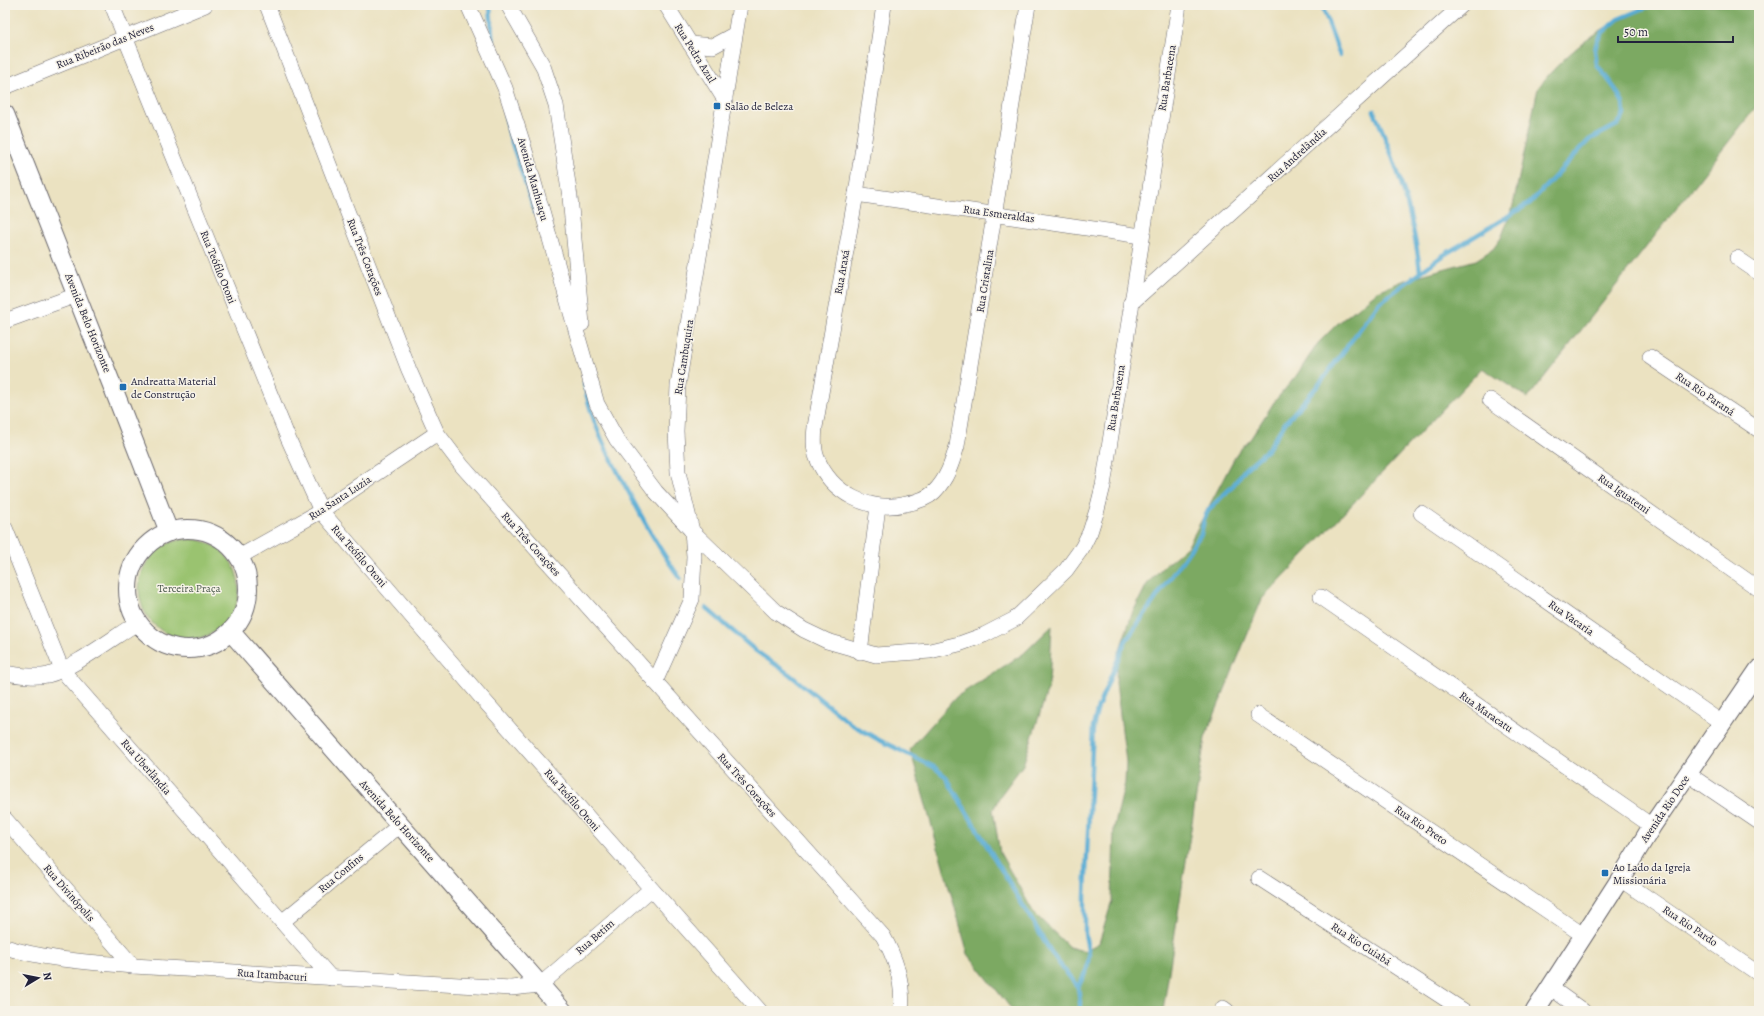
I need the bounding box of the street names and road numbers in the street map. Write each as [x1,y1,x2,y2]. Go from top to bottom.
street label: Rua Ribeirão das Neves [54,20,156,72]
street label: Rua Pedra Azul [671,20,719,86]
street label: Rua Barbacena [1154,43,1180,112]
street label: Rua Andrelândia [1264,124,1330,186]
street label: Avenida Manhuaçu [514,135,552,223]
street label: Rua Esmeraldas [962,202,1036,226]
street label: Rua Três Corações [343,216,387,298]
street label: Rua Teófilo Otoni [196,228,240,306]
street label: Rua Cristalina [973,247,998,314]
street label: Rua Araxá [831,248,853,296]
street label: Avenida Belo Horizonte [61,270,115,375]
street label: Rua Cambuquira [671,317,698,396]
street label: Rua Barbacena [1103,363,1129,432]
street label: Rua Rio Paraná [1672,369,1738,420]
street label: Rua Iguatemi [1595,470,1653,518]
street label: Rua Santa Luzia [306,472,375,524]
street label: Rua Três Corações [498,509,564,579]
street label: Rua Teófilo Otoni [328,522,390,590]
street label: Rua Vacaria [1545,597,1598,640]
street label: Rua Maracatu [1456,688,1516,736]
street label: Rua Uberlândia [117,736,175,799]
street label: Rua Três Corações [714,750,780,820]
street label: Rua Teófilo Otoni [541,766,603,834]
street label: Avenida Rio Doce [1636,772,1693,846]
street label: Avenida Belo Horizonte [355,776,438,865]
street label: Rua Rio Preto [1391,802,1451,849]
street label: Rua Confins [315,850,367,896]
street label: Rua Divinópolis [40,861,98,925]
street label: Rua Rio Pardo [1659,902,1721,950]
street label: Rua Betim [572,916,618,958]
street label: Rua Rio Cuiabá [1328,919,1395,969]
street label: Rua Itambacuri [236,965,308,985]

